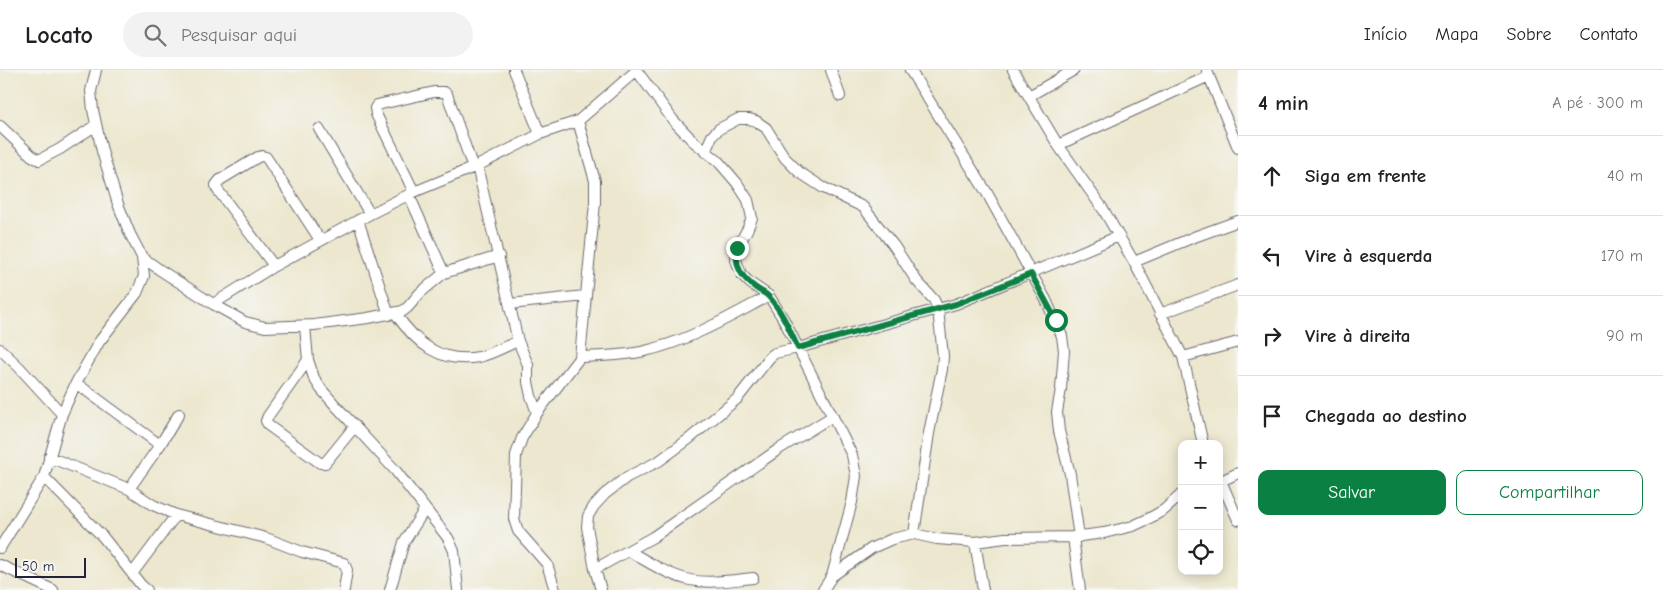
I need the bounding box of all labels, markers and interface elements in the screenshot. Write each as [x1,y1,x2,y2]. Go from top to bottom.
search box [123,12,473,57]
text: Locato [25,21,93,49]
icon: search [141,21,169,49]
text: Pesquisar aqui [181,24,297,46]
text: Início [1364,24,1407,45]
text: Mapa [1435,24,1478,45]
text: Sobre [1506,24,1551,45]
text: Contato [1579,24,1638,45]
text: 4 min [1258,91,1309,115]
text: A pé · 300 m [1552,94,1643,112]
icon: ahead [1258,162,1286,190]
text: Siga em frente [1305,165,1426,187]
text: 40 m [1607,167,1643,185]
route end [726,237,749,260]
icon: left [1258,242,1286,270]
text: Vire à esquerda [1305,245,1432,267]
text: 170 m [1601,247,1643,265]
route start [1045,309,1068,332]
icon: right [1258,322,1286,350]
text: Vire à direita [1305,325,1410,347]
text: 90 m [1606,327,1643,345]
icon: arrive [1258,402,1286,430]
text: Chegada ao destino [1305,405,1467,427]
map controls [1178,440,1223,575]
button: + [1178,440,1223,485]
button: Salvar [1258,470,1446,515]
button: Compartilhar [1456,470,1643,515]
button: − [1178,485,1223,530]
button: locate [1178,530,1223,575]
scale bar [15,555,86,578]
text: 50 m [22,558,54,575]

